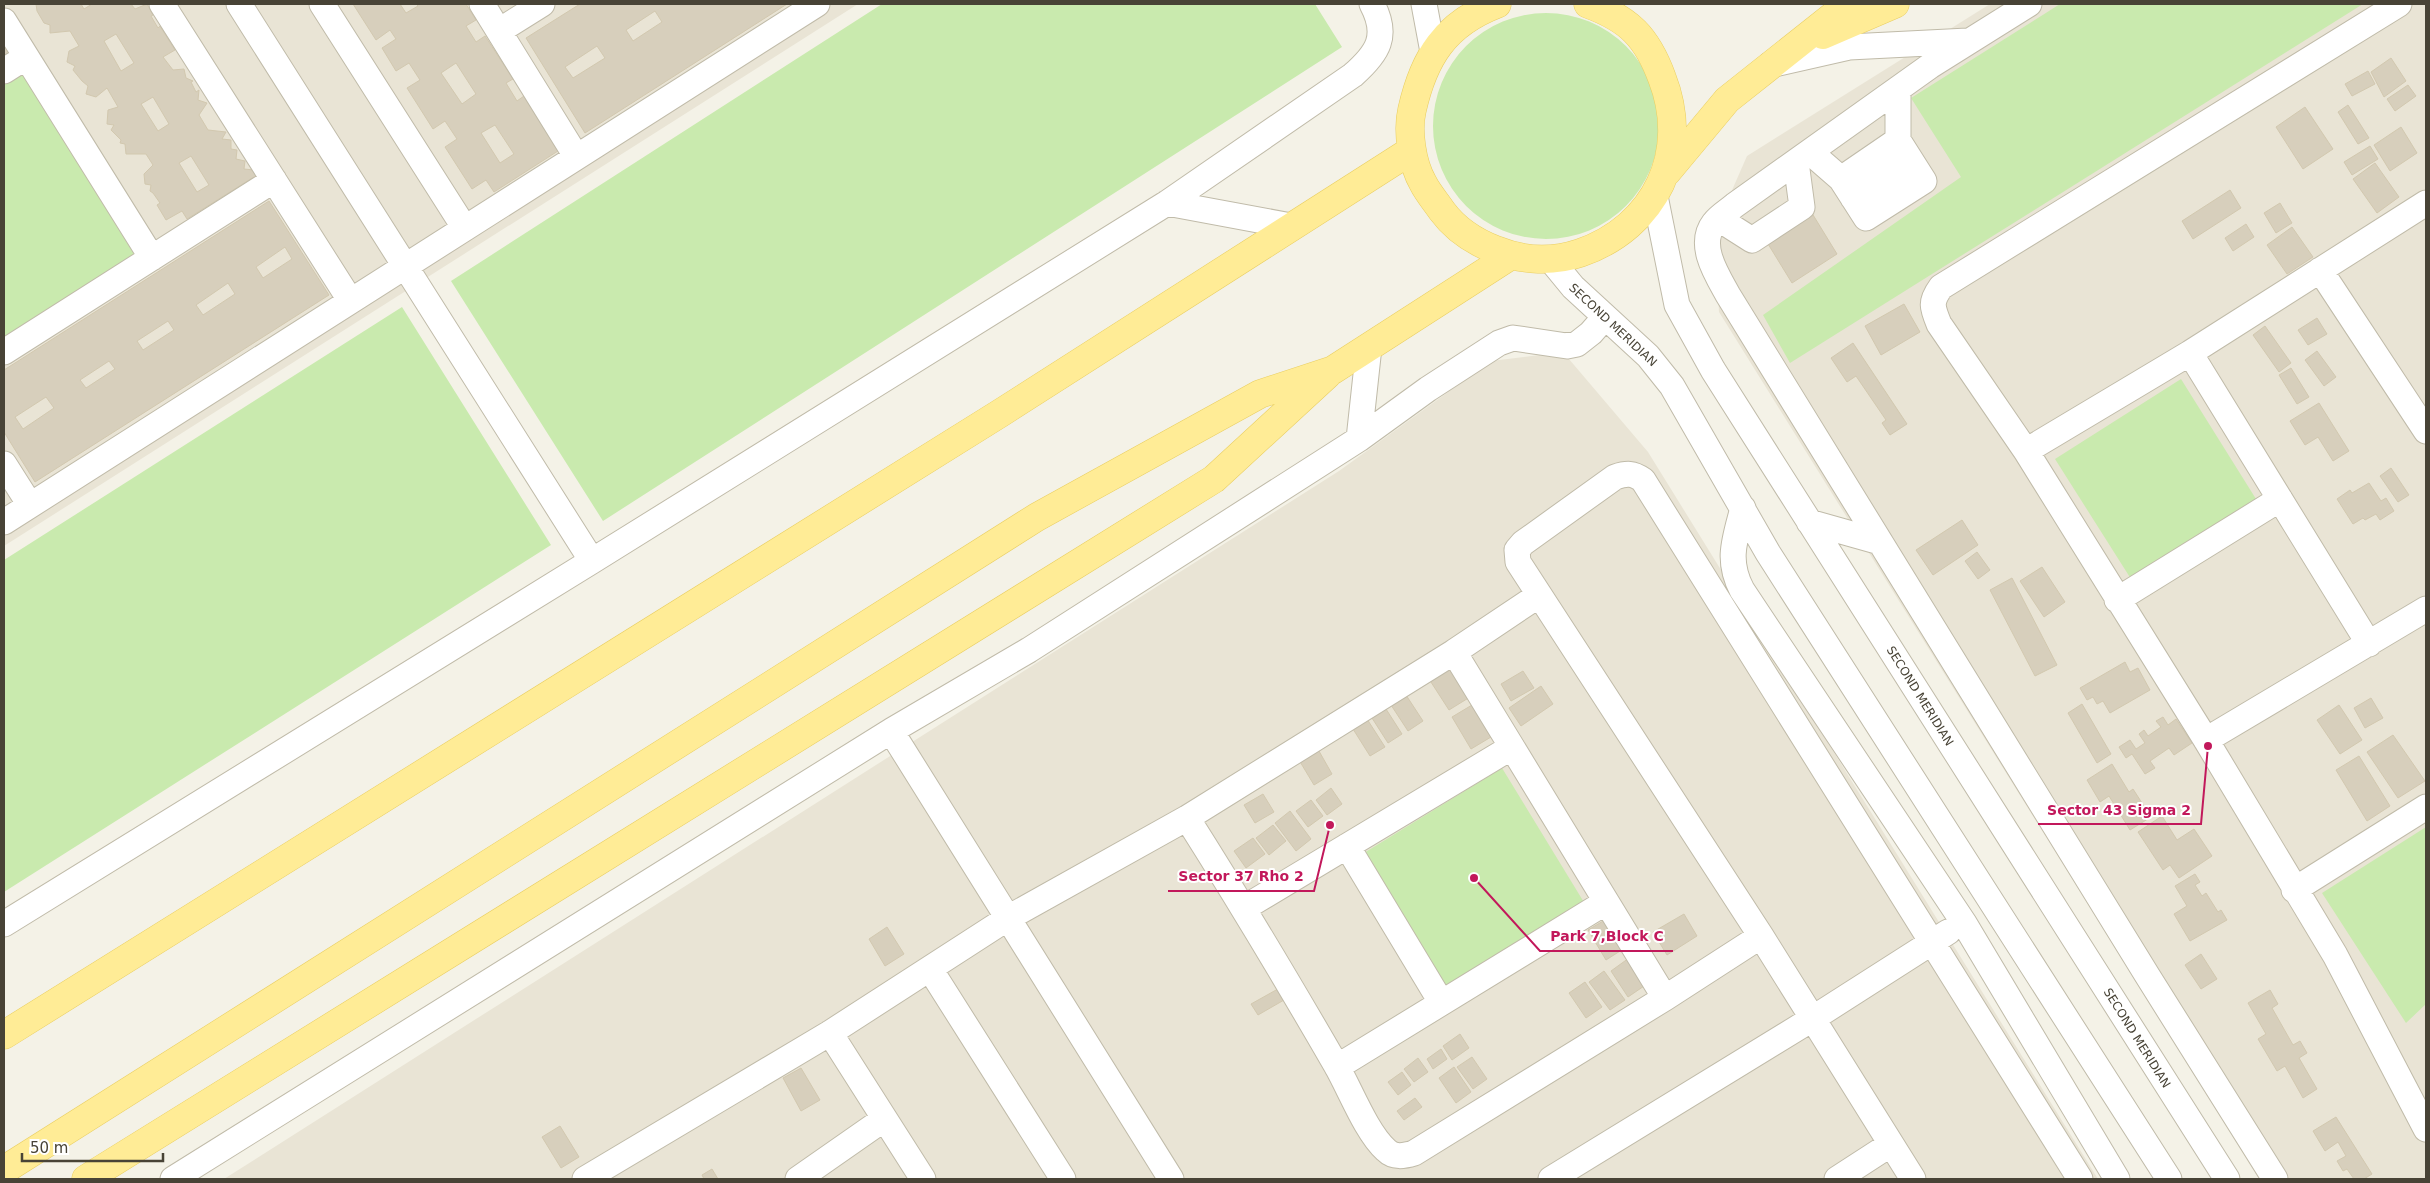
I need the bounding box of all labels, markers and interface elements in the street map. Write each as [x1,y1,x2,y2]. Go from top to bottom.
street label: SECOND MERIDIAN [1566,281,1660,369]
street label: SECOND MERIDIAN [1884,644,1956,748]
callout: Sector 43 Sigma 2 [2038,795,2201,824]
text: Sector 43 Sigma 2 [2047,802,2191,818]
callout: Sector 37 Rho 2 [1168,862,1314,891]
text: Sector 37 Rho 2 [1178,868,1304,884]
callout: Park 7,Block C [1540,922,1673,951]
text: Park 7,Block C [1550,928,1664,944]
street label: SECOND MERIDIAN [2101,986,2173,1090]
scale bar [22,1130,164,1162]
text: 50 m [30,1139,68,1157]

